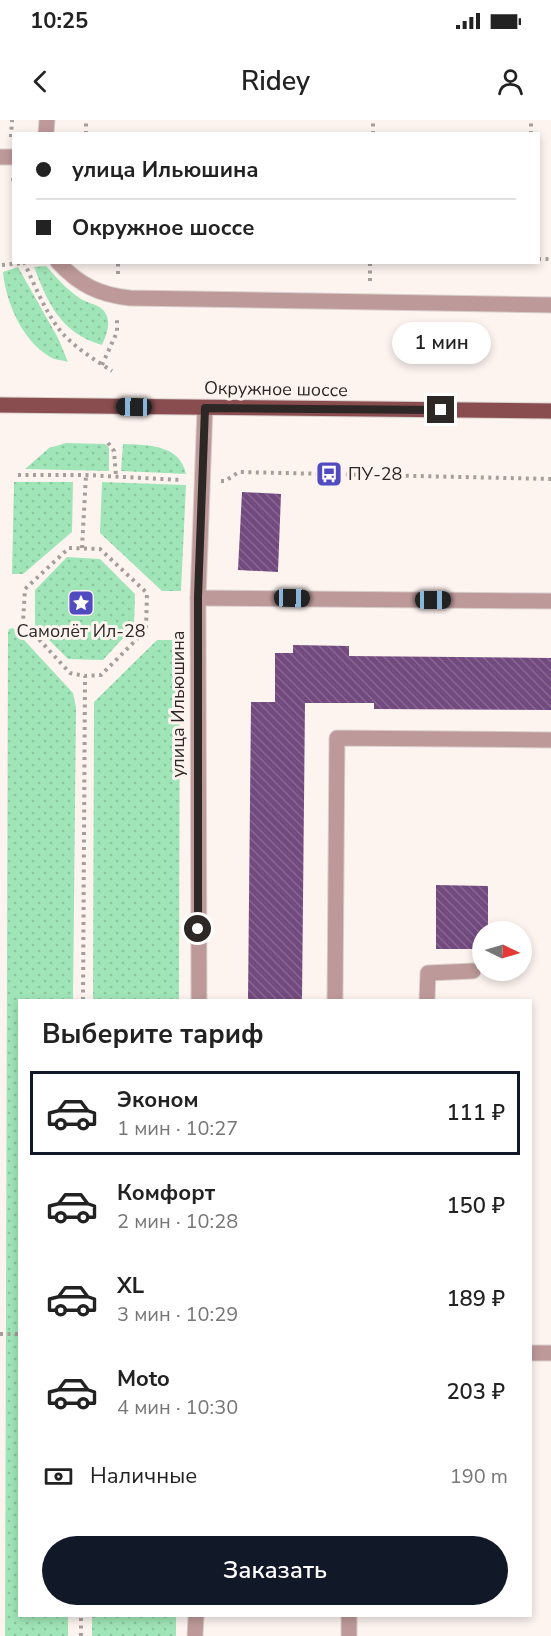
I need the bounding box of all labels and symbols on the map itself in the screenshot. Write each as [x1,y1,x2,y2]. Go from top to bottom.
callout: 1 мин [392,323,490,365]
street label: Окружное шоссе [204,376,348,402]
route end [427,396,454,423]
car [116,398,152,416]
bus stop icon: ПУ-28 [314,459,344,489]
place label: ПУ-28 [348,462,402,486]
place icon: Самолёт Ил-28 [66,588,96,618]
car [274,589,310,607]
car [415,591,451,609]
place label: Самолёт Ил-28 [16,619,146,643]
street label: улица Ильюшина [166,630,190,778]
route start [184,915,211,942]
north arrow [472,921,532,981]

